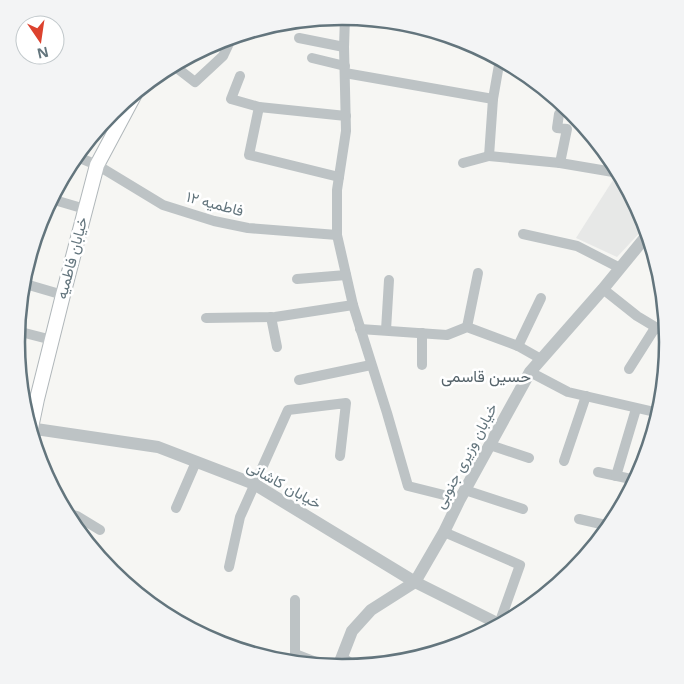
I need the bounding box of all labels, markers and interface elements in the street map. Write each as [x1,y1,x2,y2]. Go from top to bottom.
north arrow [15,15,65,65]
text: N [35,43,51,64]
street label: فاطمیه ۱۲ [184,186,246,220]
street label: خیابان فاطمیه [50,214,92,301]
district label: حسین قاسمی [441,365,531,387]
street label: خیابان وزیری جنوبی [429,399,502,512]
street label: خیابان کاشانی [243,455,325,514]

